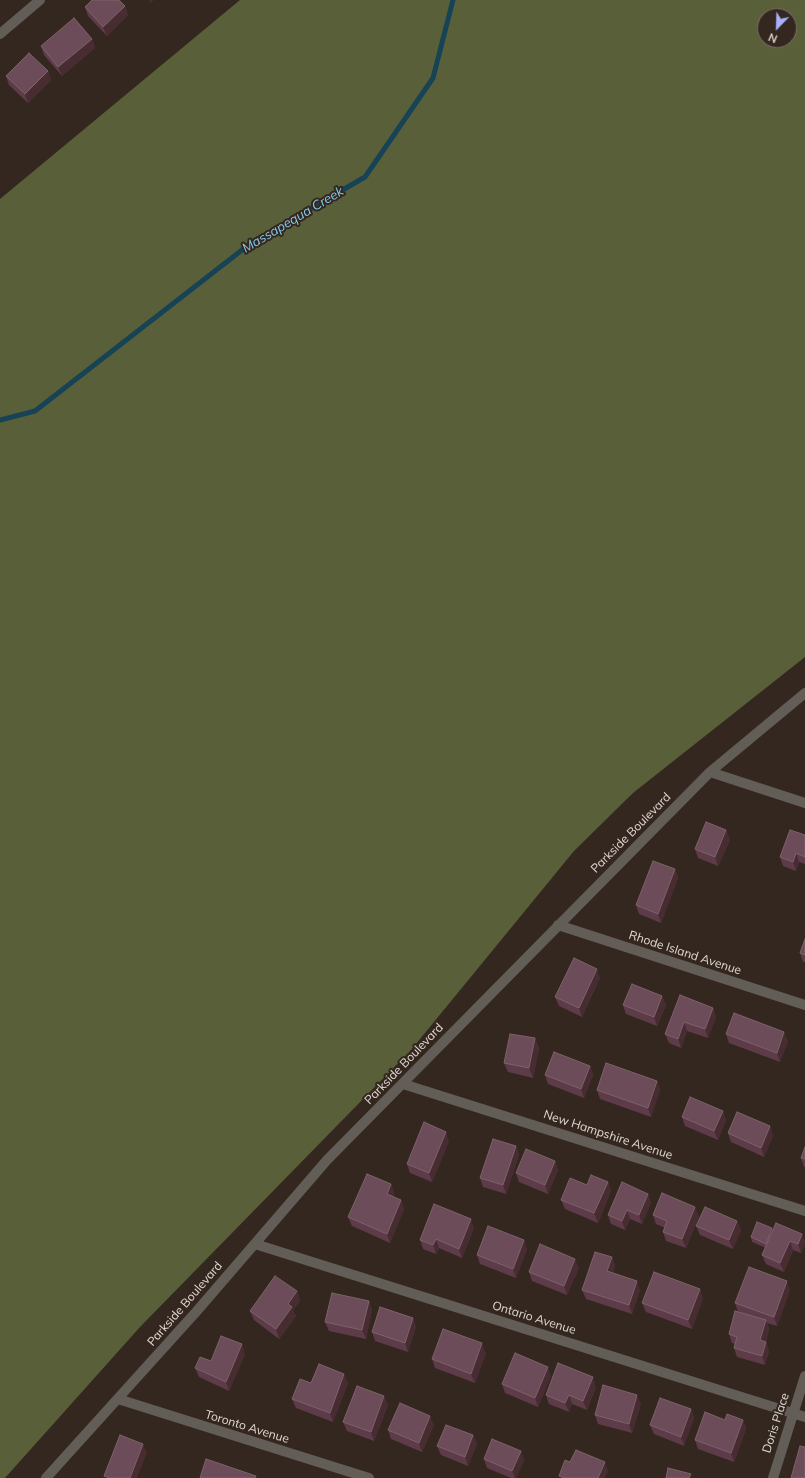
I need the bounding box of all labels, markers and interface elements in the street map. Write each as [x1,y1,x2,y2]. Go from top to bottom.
north arrow [757,8,797,48]
text: N [766,30,779,46]
water label: Massapequa Creek [240,184,346,256]
street label: Parkside Boulevard [588,790,674,876]
street label: Rhode Island Avenue [627,928,743,978]
street label: Parkside Boulevard [362,1021,446,1107]
street label: New Hampshire Avenue [542,1107,674,1163]
street label: Parkside Boulevard [144,1259,226,1349]
street label: Ontario Avenue [490,1298,578,1338]
street label: Doris Place [760,1391,792,1455]
street label: Toronto Avenue [203,1407,291,1447]

